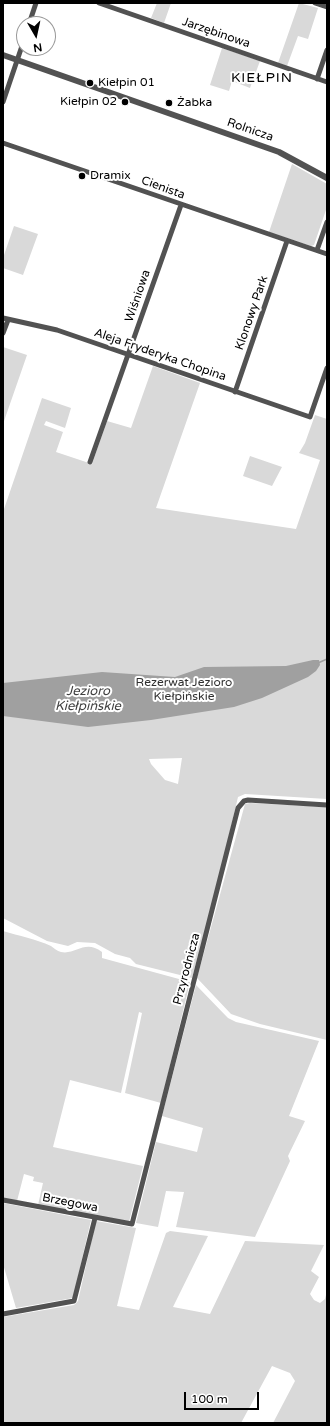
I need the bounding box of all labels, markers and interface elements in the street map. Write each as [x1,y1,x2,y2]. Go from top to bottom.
street label: Jarzębinowa [180,15,252,51]
north arrow [16,16,56,56]
text: N [32,40,43,54]
district label: KIEŁPIN [231,70,293,86]
place label: Kiełpin 01 [98,76,155,90]
marker: Kiełpin 01 [85,78,95,88]
place label: Kiełpin 02 [60,95,117,109]
place label: Żabka [177,96,212,110]
marker: Kiełpin 02 [120,97,130,107]
marker: Żabka [164,98,174,108]
street label: Rolnicza [225,115,275,145]
place label: Dramix [90,169,131,183]
marker: Dramix [77,171,87,181]
street label: Cienista [139,173,187,203]
street label: Wiśniowa [122,268,154,324]
street label: Klonowy Park [233,274,271,352]
street label: Aleja Fryderyka Chopina [92,326,228,384]
park label: Rezerwat Jezioro Kiełpińskie [136,676,232,704]
water label: Jezioro Kiełpińskie [55,684,121,715]
street label: Przyrodnicza [171,932,203,1006]
street label: Brzegowa [41,1191,99,1215]
scale bar [186,1384,261,1410]
text: 100 m [191,1392,228,1406]

